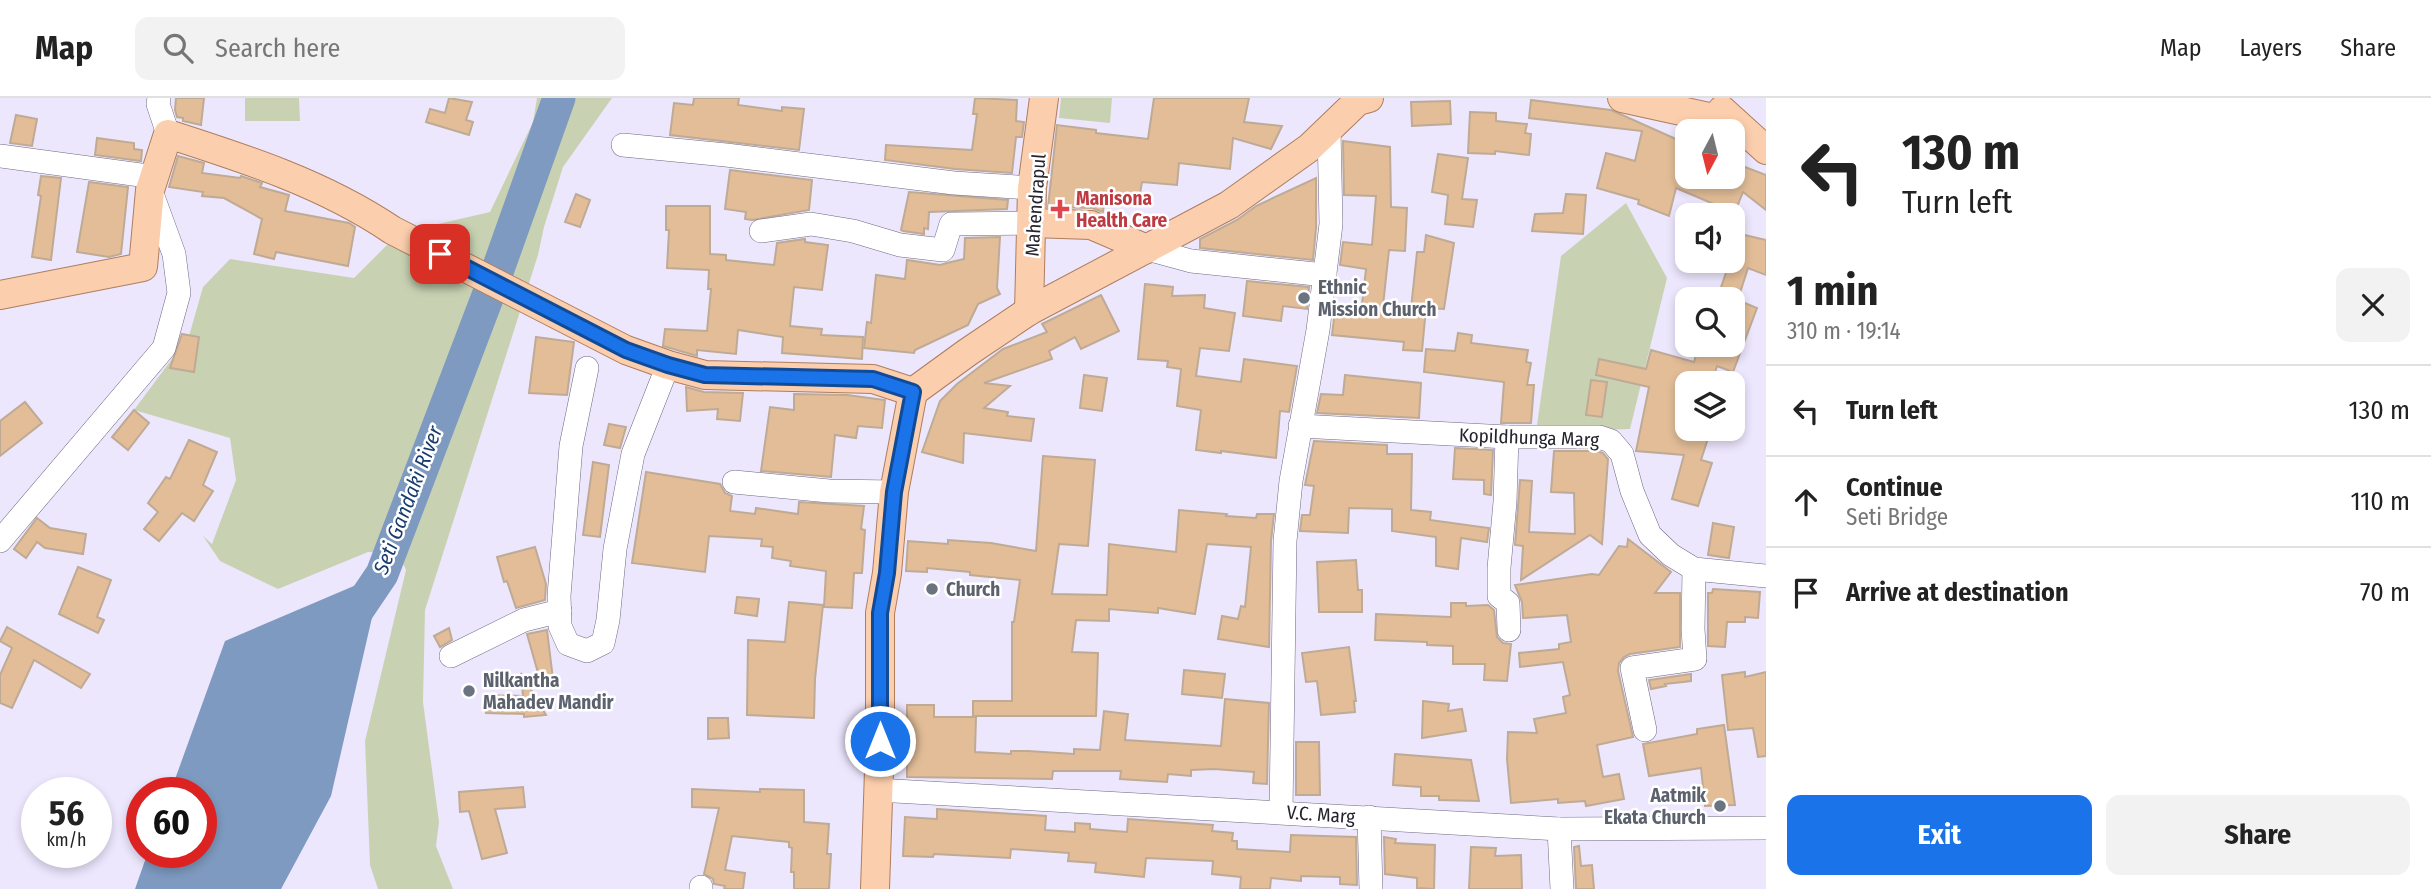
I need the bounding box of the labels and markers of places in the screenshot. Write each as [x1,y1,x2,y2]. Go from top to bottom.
place label: Manisona Health Care [1076,187,1168,232]
marker: Manisona Health Care [1050,199,1070,219]
pin [410,224,470,284]
place label: Ethnic Mission Church [1318,276,1436,321]
marker: Ethnic Mission Church [1296,290,1312,306]
place label: Church [946,578,1000,601]
marker: Church [924,581,940,597]
place label: Nilkantha Mahadev Mandir [483,669,615,714]
marker: Nilkantha Mahadev Mandir [461,683,477,699]
place label: Aatmik Ekata Church [1604,784,1706,829]
marker: Aatmik Ekata Church [1712,798,1728,814]

